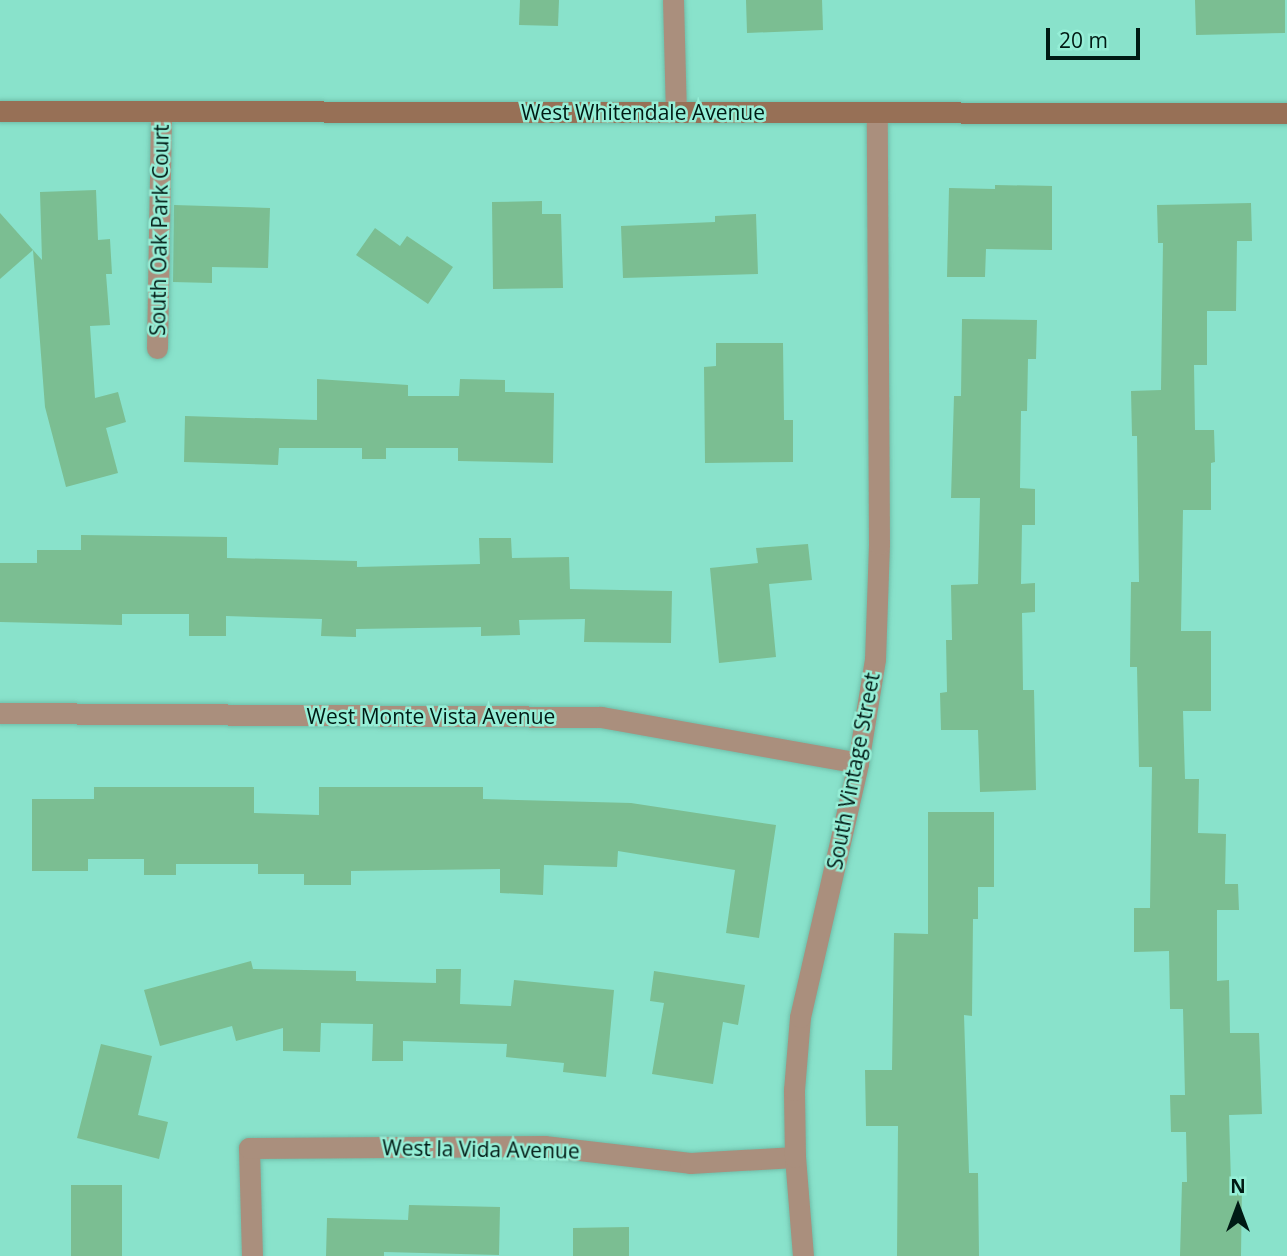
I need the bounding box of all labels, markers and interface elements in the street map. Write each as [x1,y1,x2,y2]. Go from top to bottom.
scale bar [1049,14,1144,58]
text: 20 m [1059,26,1108,54]
street label: West Whitendale Avenue [521,99,765,125]
street label: South Oak Park Court [145,124,173,336]
street label: South Vintage Street [822,670,884,872]
street label: West Monte Vista Avenue [307,703,555,729]
street label: West la Vida Avenue [382,1135,580,1163]
north arrow [1203,1172,1273,1242]
text: N [1230,1173,1246,1199]

